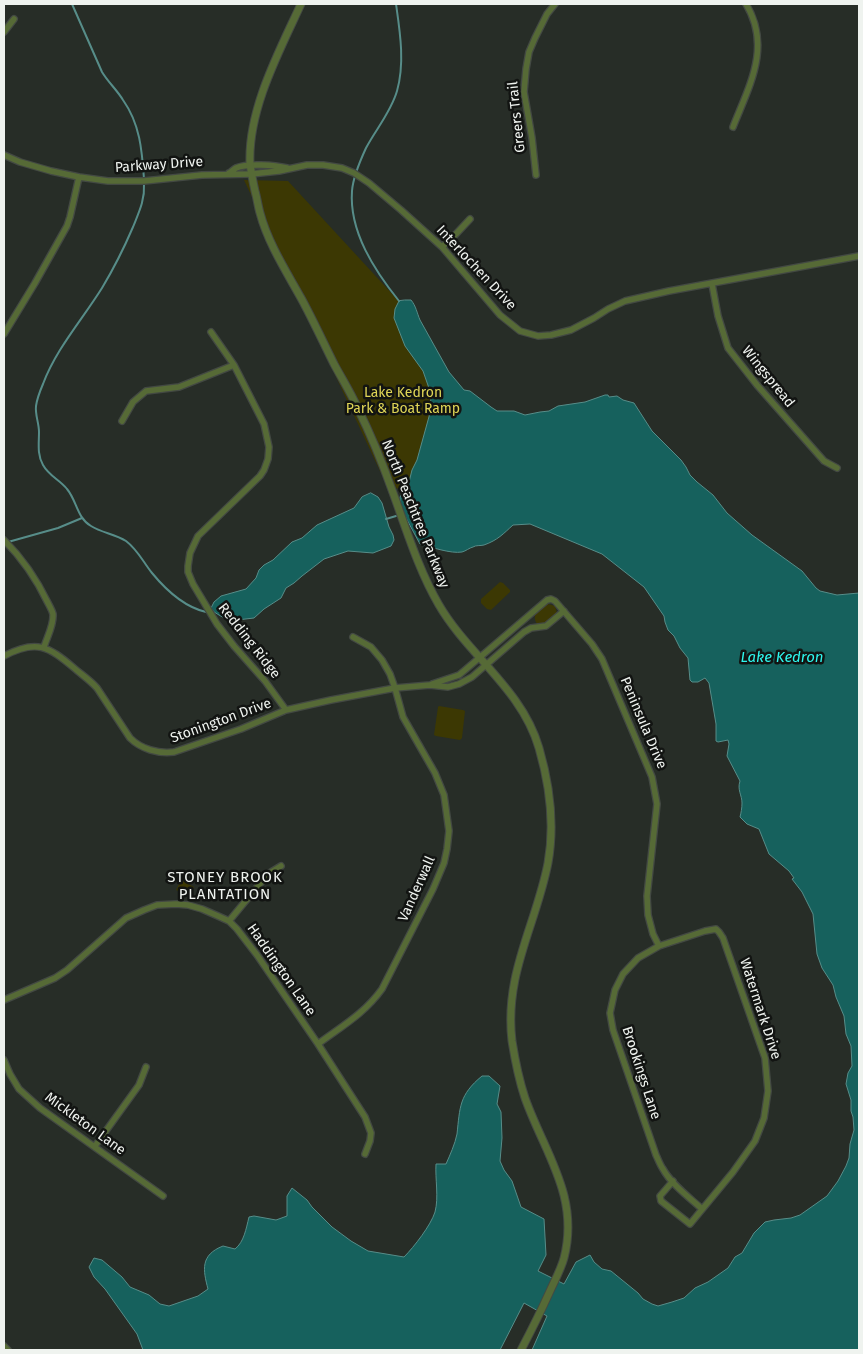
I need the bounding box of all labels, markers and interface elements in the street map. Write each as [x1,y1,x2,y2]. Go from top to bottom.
street label: Greers Trail [505,80,529,154]
street label: Parkway Drive [114,154,204,176]
street label: Interlochen Drive [432,222,520,314]
street label: Wingspread [738,343,798,411]
park label: Lake Kedron Park & Boat Ramp [346,385,460,418]
street label: North Peachtree Parkway [378,437,452,591]
street label: Redding Ridge [214,600,284,682]
water label: Lake Kedron [740,649,824,667]
street label: Peninsula Drive [616,674,670,772]
street label: Stonington Drive [168,695,274,747]
street label: Vanderwall [395,854,439,924]
district label: STONEY BROOK PLANTATION [166,869,284,904]
street label: Haddington Lane [243,921,319,1019]
street label: Watermark Drive [736,956,784,1062]
street label: Brookings Lane [618,1024,664,1122]
street label: Mickleton Lane [41,1089,129,1159]

